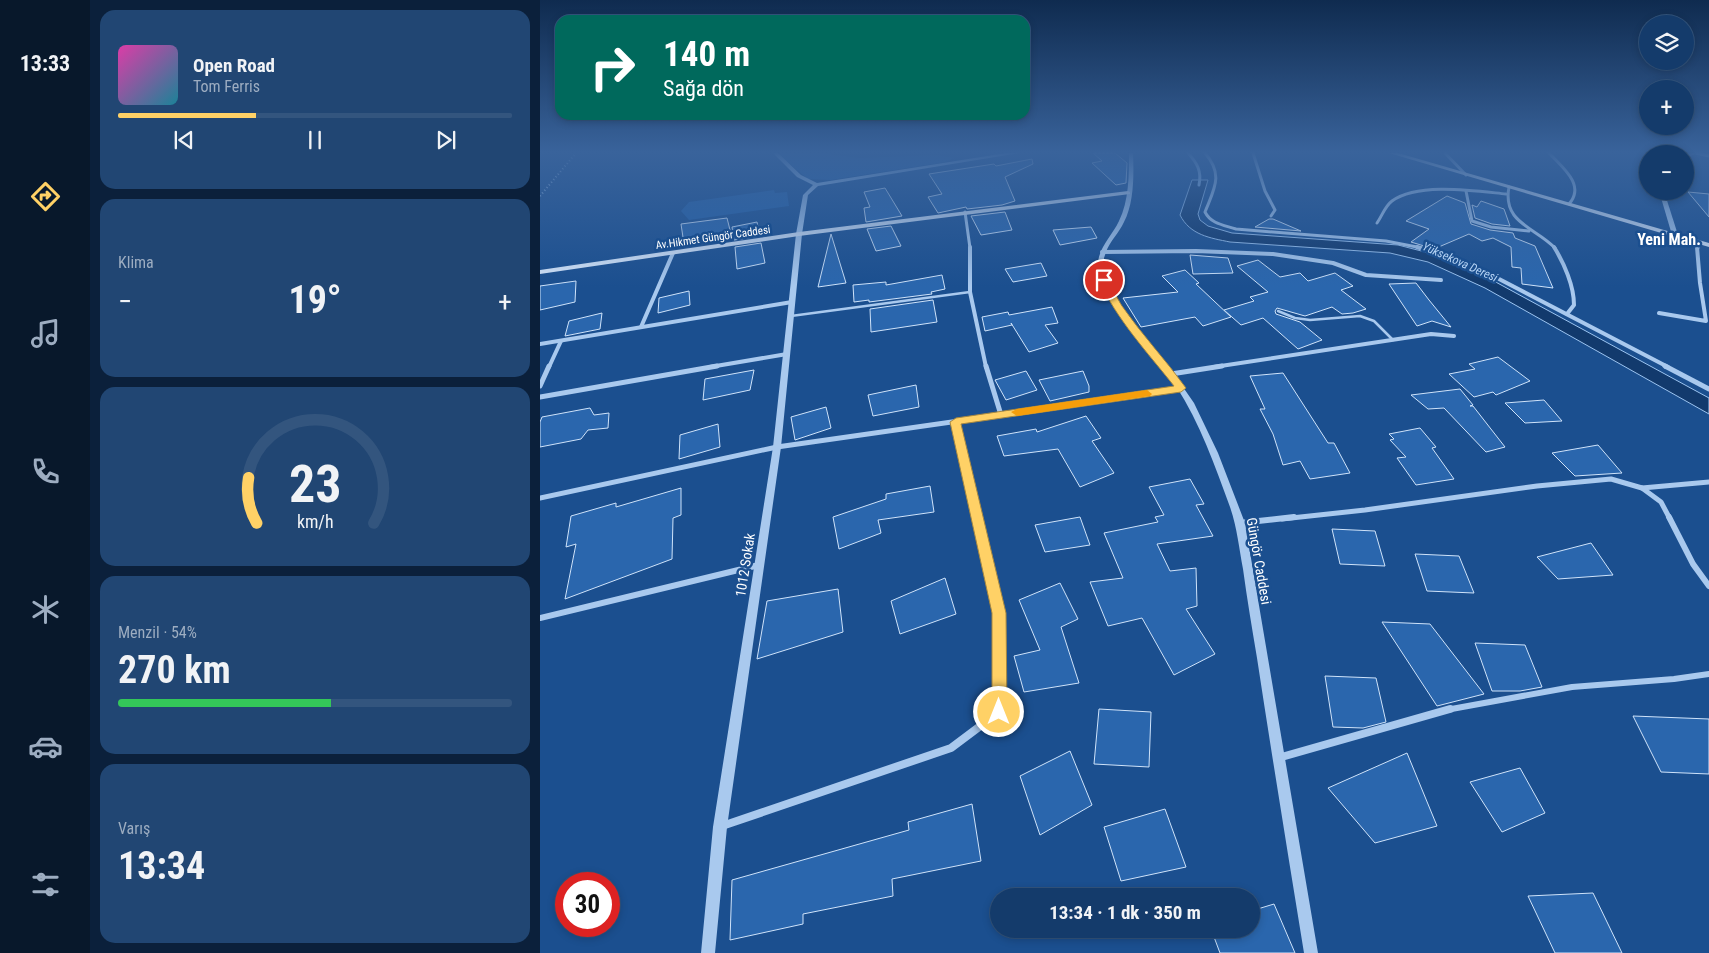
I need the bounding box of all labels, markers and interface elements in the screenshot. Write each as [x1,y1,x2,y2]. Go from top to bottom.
map controls [1639,15,1694,200]
button: layers [1639,15,1694,70]
text: 140 m [663,34,750,75]
icon: right [580,35,645,100]
text: 13:33 [20,51,70,76]
text: Open Road [193,54,275,77]
text: Sağa dön [663,76,744,101]
text: Tom Ferris [193,77,260,96]
button: + [1639,80,1694,135]
icon: previous [170,126,198,154]
icon: pause [301,126,329,154]
icon: next [432,126,460,154]
button: − [1639,145,1694,200]
icon: directions [28,179,63,214]
street label: Av.Hikmet Güngör Caddesi [655,223,771,252]
district label: Yeni Mah. [1637,230,1701,249]
water label: Yüksekova Deresi [1420,239,1500,285]
text: Klima [118,253,154,272]
pin [1083,259,1125,301]
icon: arrive [1090,266,1118,294]
text: 19° [288,278,342,322]
text: − [118,285,132,318]
text: + [498,285,512,318]
icon: music [28,316,63,351]
icon: phone [28,454,63,489]
text: 23 [289,454,341,515]
text: km/h [297,511,333,532]
street label: Güngör Caddesi [1243,516,1275,606]
street label: 1012 Sokak [732,531,758,598]
icon: climate [28,592,63,627]
text: Menzil · 54% [118,623,197,642]
text: 270 km [118,648,231,692]
position arrow [972,685,1024,737]
icon: car [28,729,63,764]
text: Varış [118,819,150,838]
text: 13:34 [118,844,205,888]
icon: filters [28,867,63,902]
speed limit sign: 30 [555,872,620,937]
text: 13:34 · 1 dk · 350 m [1049,901,1201,924]

